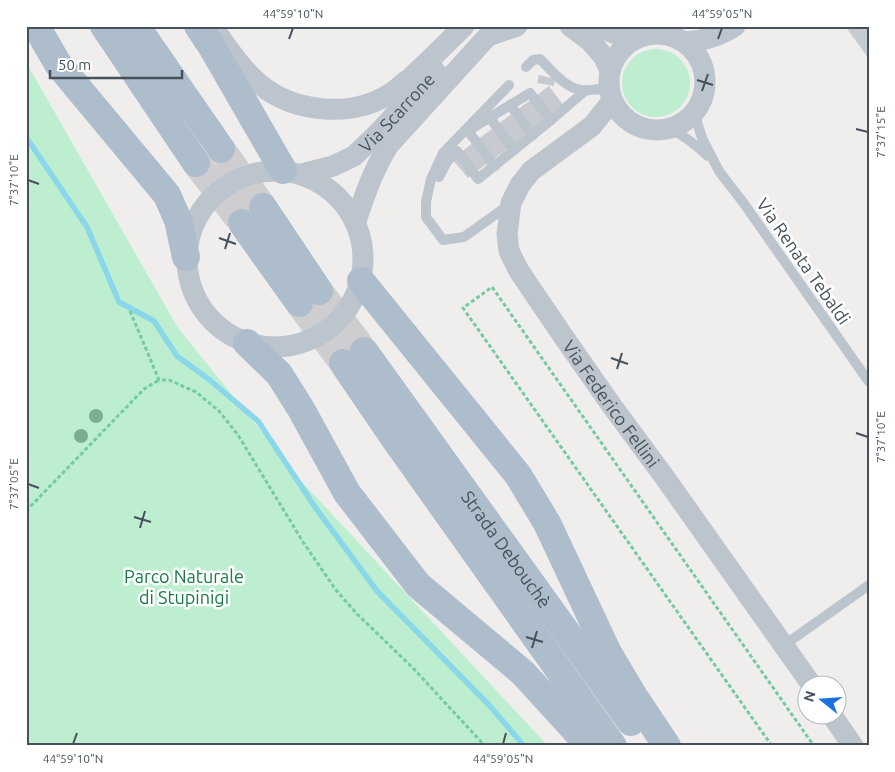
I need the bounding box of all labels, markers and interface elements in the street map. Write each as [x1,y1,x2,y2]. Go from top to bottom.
text: 44°59'10"N [263,7,323,20]
text: 44°59'05"N [692,7,752,20]
scale bar [50,48,182,80]
text: 50 m [58,56,91,73]
street label: Via Scarrone [354,69,438,156]
text: 7°37'15"E [874,106,887,158]
text: 7°37'10"E [7,154,20,206]
street label: Via Renata Tebaldi [753,194,855,328]
street label: Via Federico Fellini [559,336,664,471]
text: 7°37'10"E [874,411,887,463]
text: 7°37'05"E [7,458,20,510]
street label: Strada Debouchè [458,487,555,611]
park label: Parco Naturale di Stupinigi [124,566,244,607]
north arrow [798,674,848,724]
text: N [800,689,819,704]
text: 44°59'10"N [43,752,103,765]
text: 44°59'05"N [473,752,533,765]

